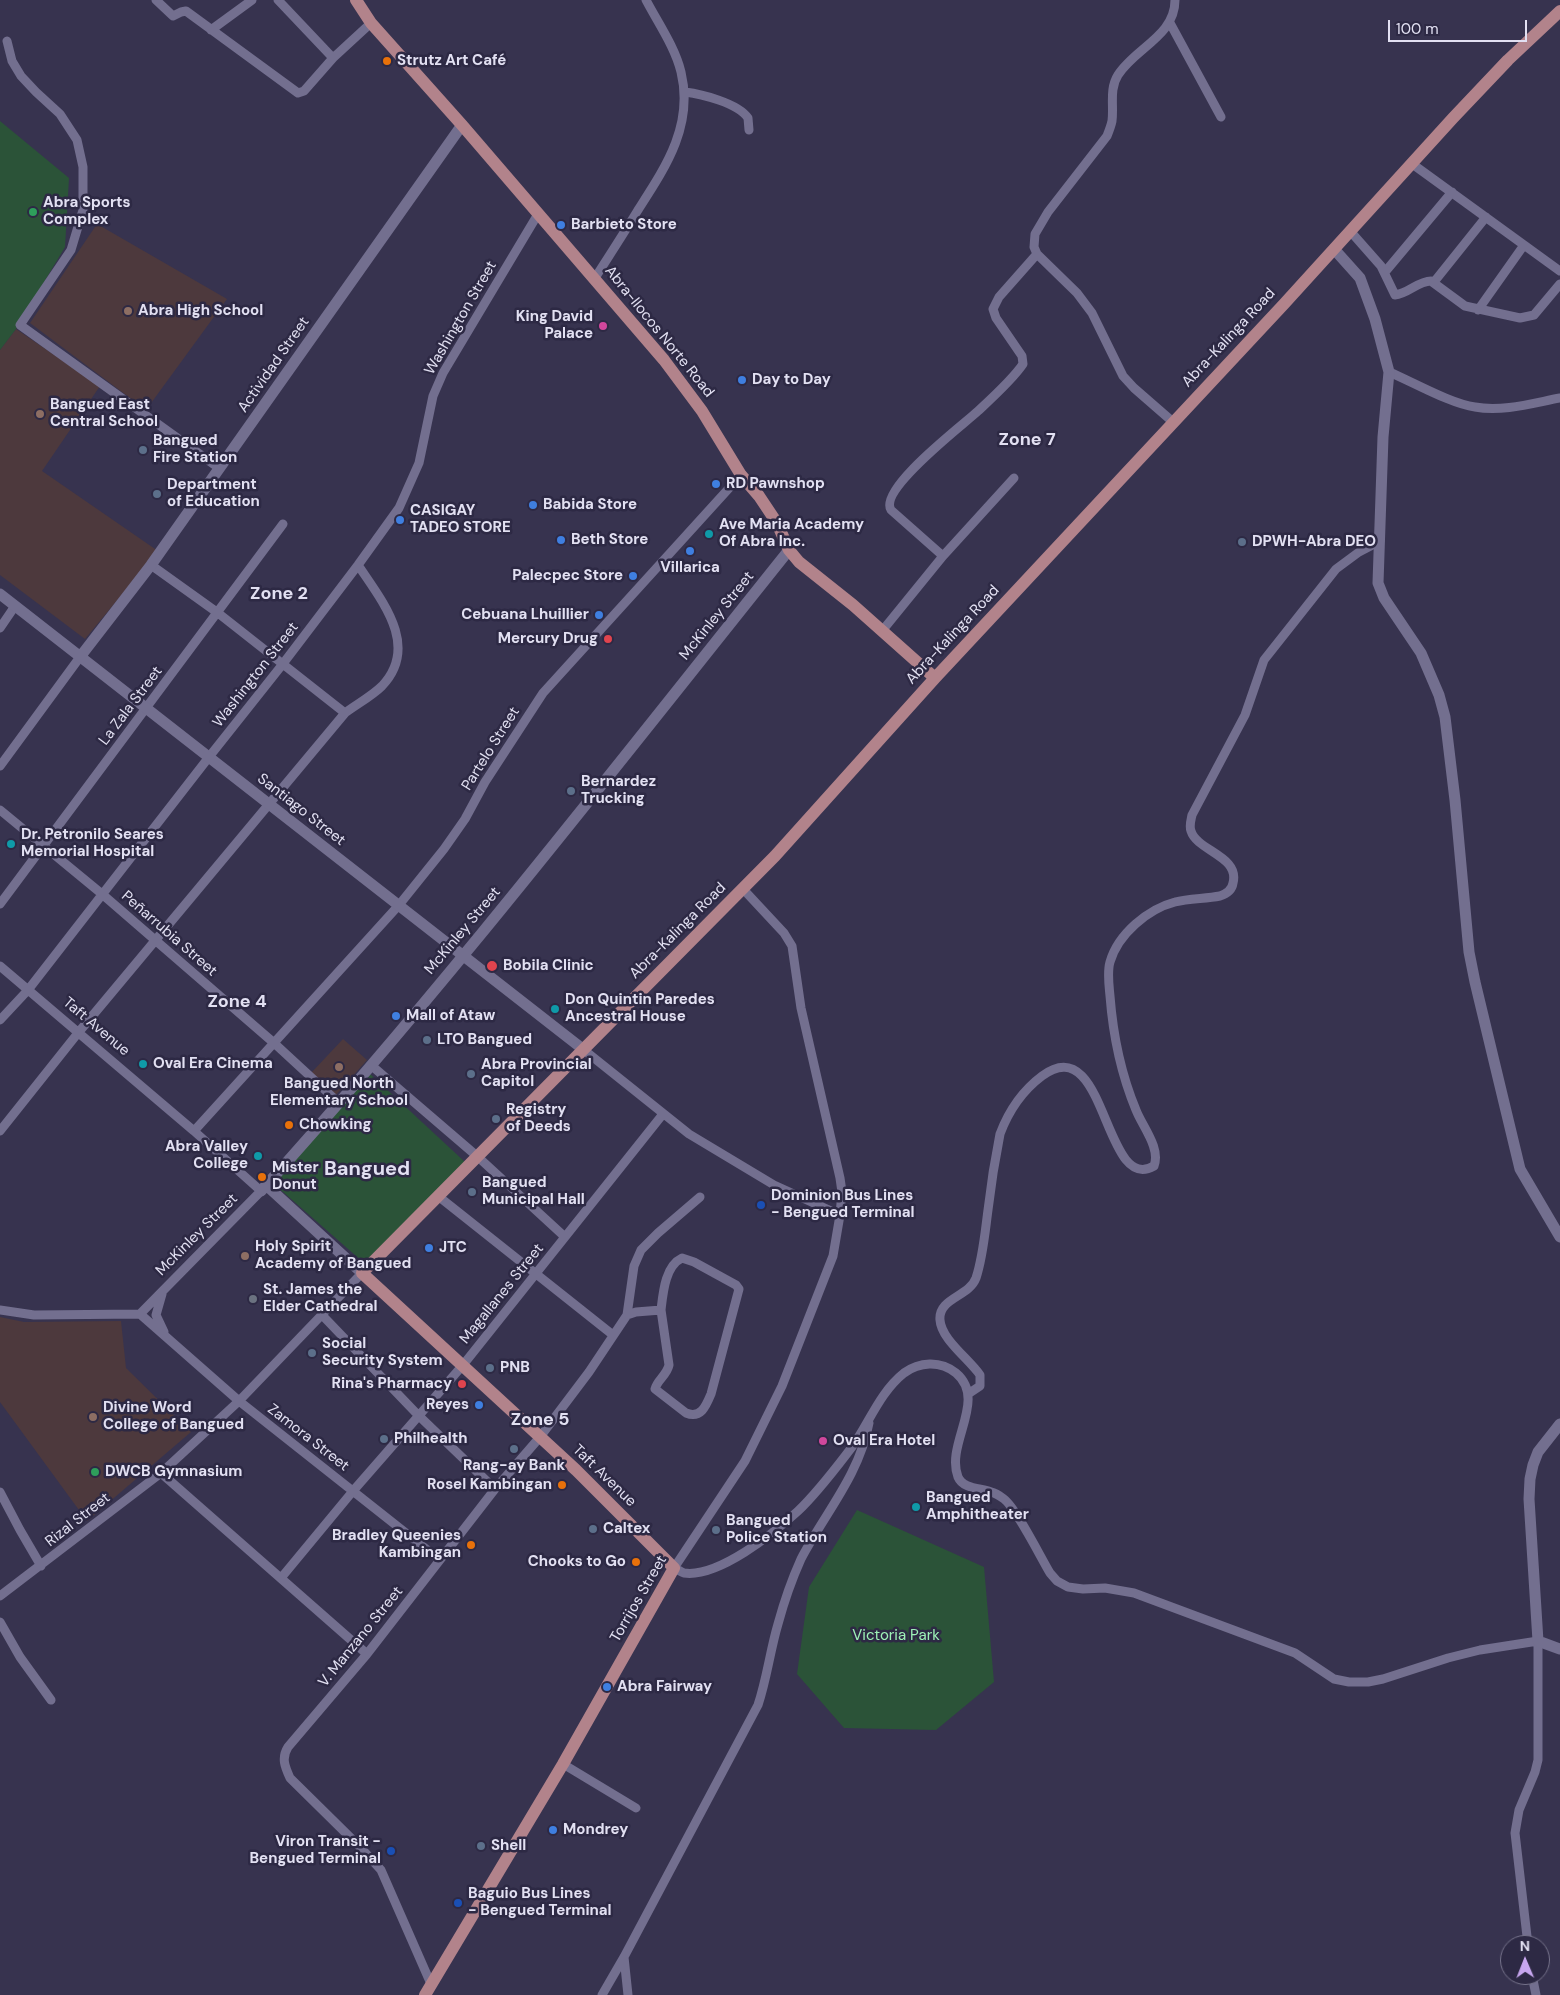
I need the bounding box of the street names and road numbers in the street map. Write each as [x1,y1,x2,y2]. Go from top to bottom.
street label: Washington Street [421,258,501,378]
street label: Abra-Ilocos Norte Road [600,263,718,401]
street label: Abra-Kalinga Road [1179,285,1279,391]
street label: Actividad Street [234,314,314,416]
street label: McKinley Street [676,568,758,664]
street label: Abra-Kalinga Road [903,582,1003,688]
street label: Washington Street [209,619,303,731]
street label: La Zala Street [95,663,167,749]
street label: Partelo Street [458,704,524,794]
street label: Santiago Street [253,770,349,850]
street label: Abra-Kalinga Road [626,879,730,983]
street label: McKinley Street [421,884,505,978]
street label: Peñarrubia Street [117,888,221,980]
street label: Taft Avenue [59,994,133,1060]
street label: McKinley Street [152,1190,242,1280]
street label: Magallanes Street [456,1240,548,1348]
street label: Zamora Street [264,1401,352,1475]
street label: Taft Avenue [568,1441,640,1511]
street label: Rizal Street [42,1489,114,1551]
street label: Torrijos Street [607,1552,671,1646]
street label: V. Manzano Street [315,1583,407,1691]

